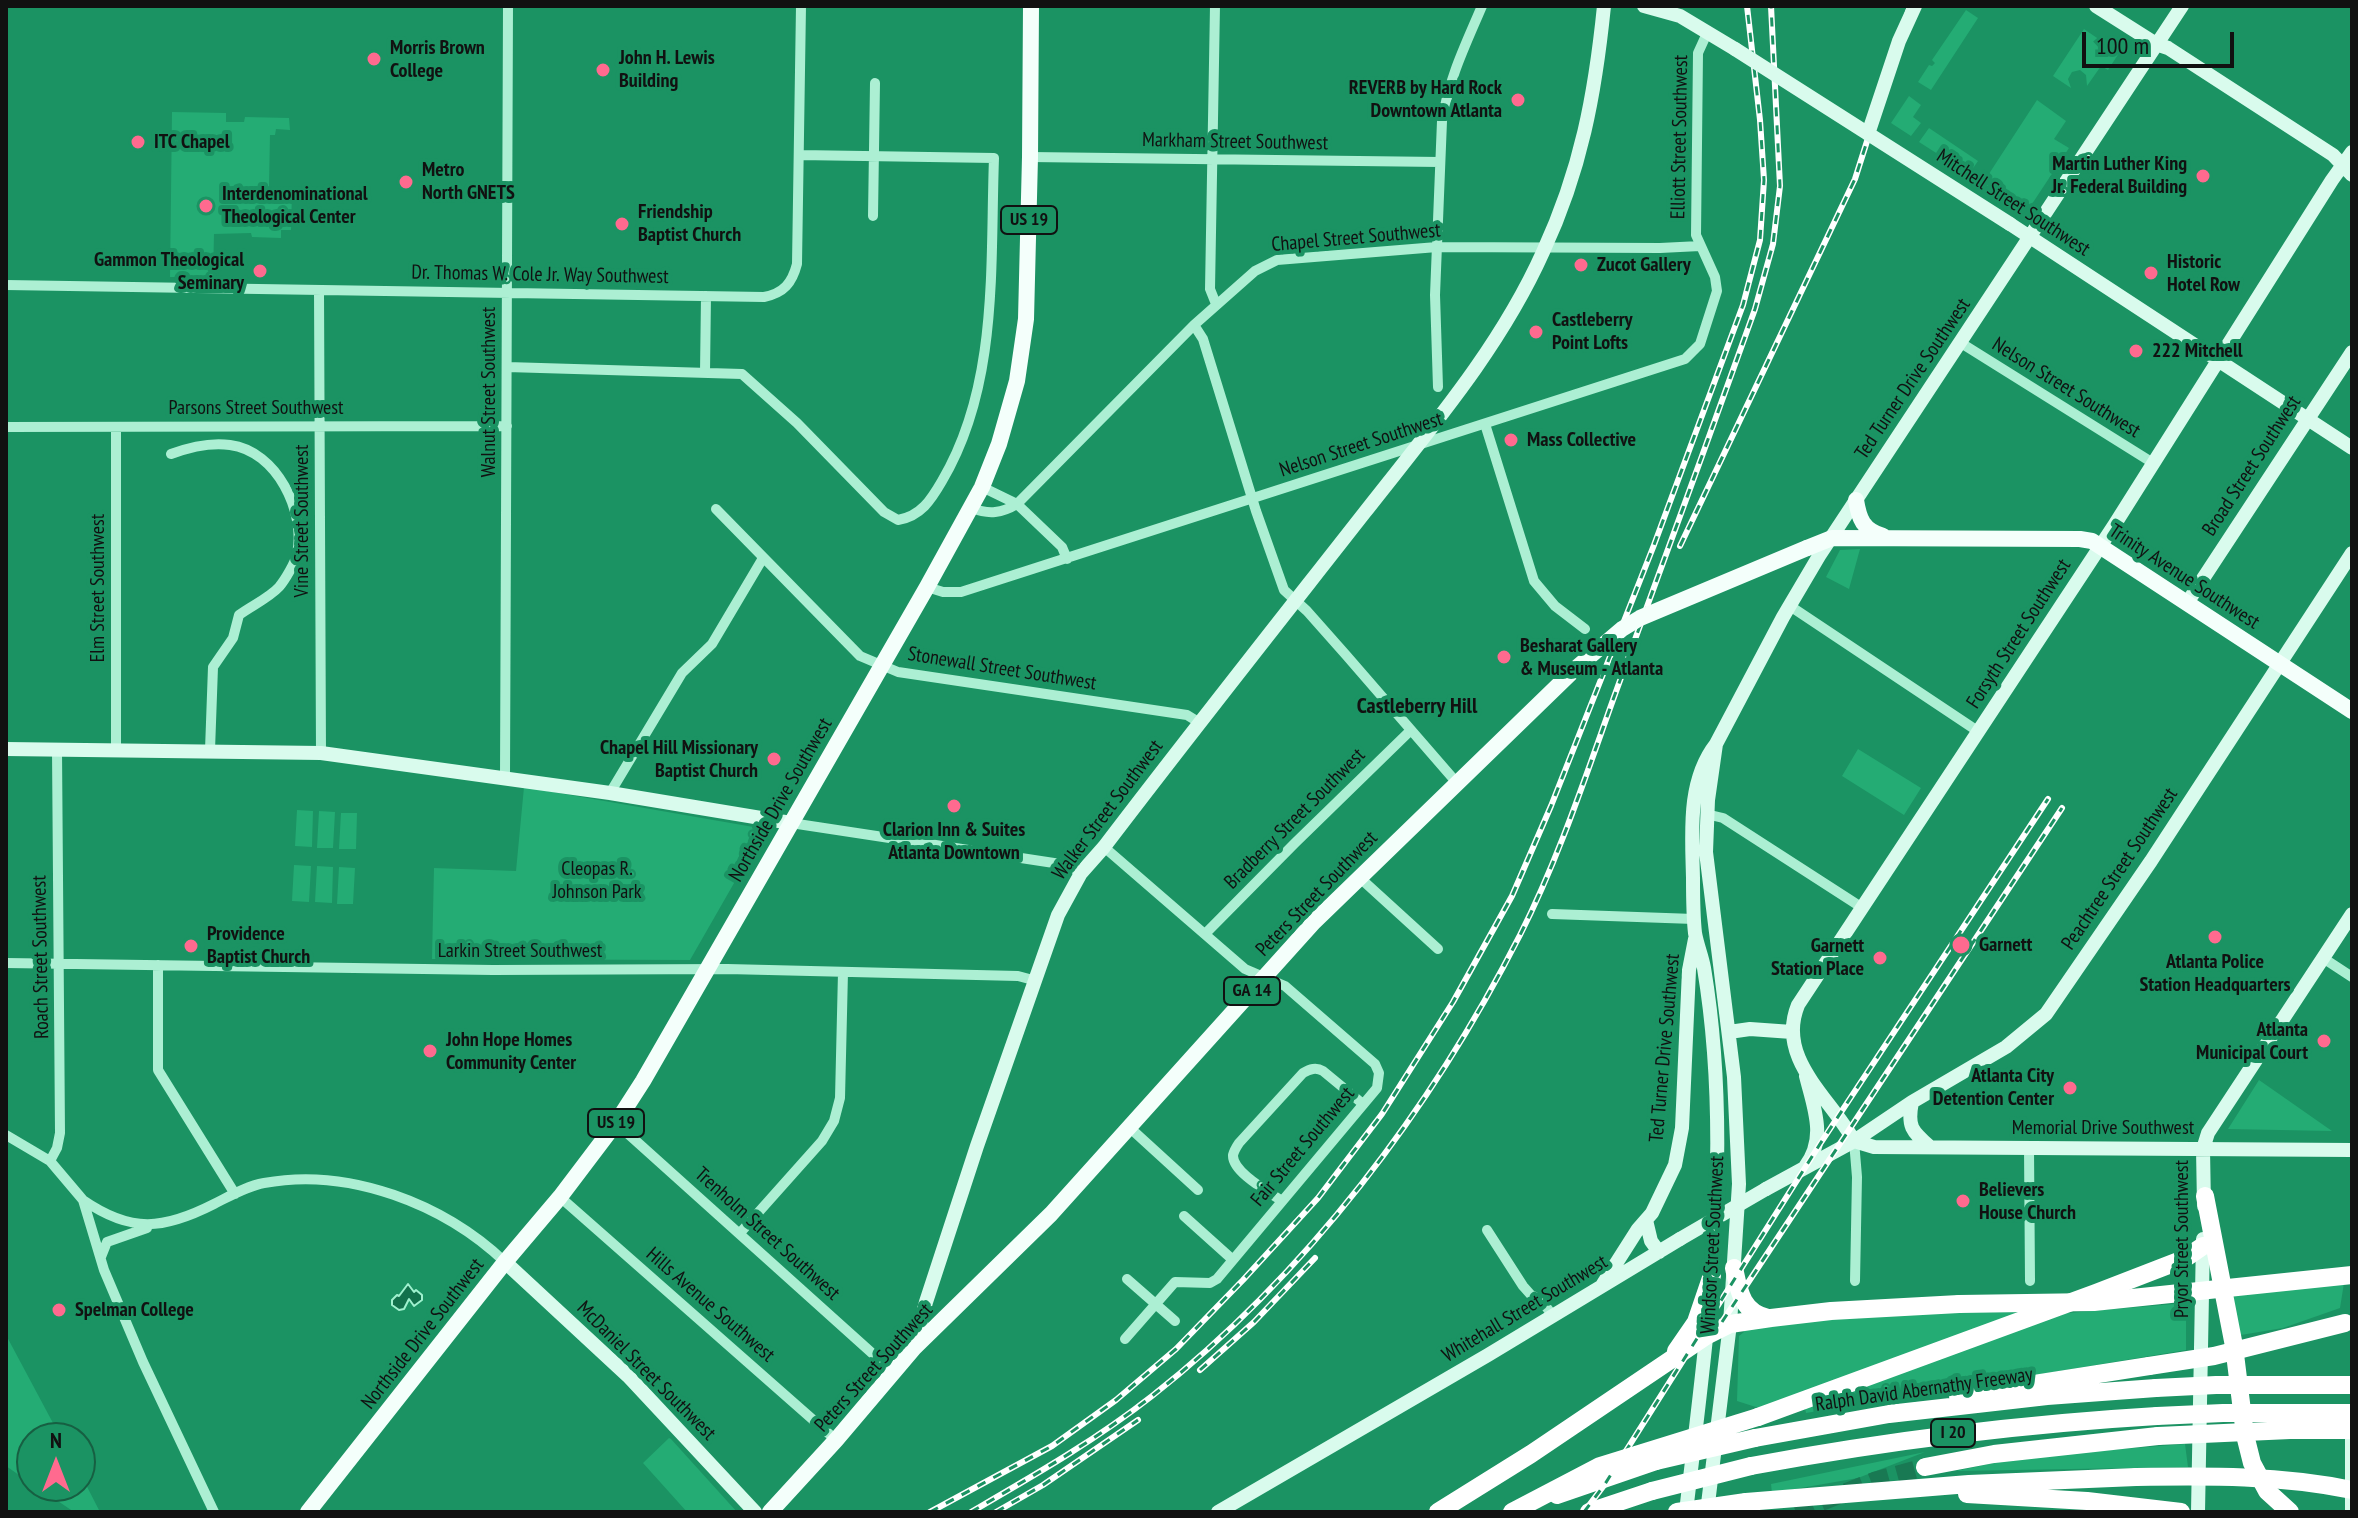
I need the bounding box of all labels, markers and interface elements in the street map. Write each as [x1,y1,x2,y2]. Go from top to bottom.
scale bar [2086,16,2238,66]
text: 100 m [2096,30,2149,61]
place label: Morris Brown College [390,36,485,83]
place label: John H. Lewis Building [619,46,715,93]
marker: Morris Brown College [365,50,383,68]
street label: Elliott Street Southwest [1667,55,1693,219]
marker: John H. Lewis Building [594,61,612,79]
place label: REVERB by Hard Rock Downtown Atlanta [1349,76,1502,123]
marker: REVERB by Hard Rock Downtown Atlanta [1509,91,1527,109]
street label: Markham Street Southwest [1142,128,1328,156]
place label: ITC Chapel [154,130,230,154]
marker: ITC Chapel [129,133,147,151]
street label: Mitchell Street Southwest [1932,144,2094,262]
place label: Martin Luther King Jr. Federal Building [2051,152,2187,199]
place label: Metro North GNETS [422,158,515,205]
marker: Martin Luther King Jr. Federal Building [2194,167,2212,185]
marker: Metro North GNETS [397,173,415,191]
place label: Interdenominational Theological Center [222,182,368,229]
marker: Interdenominational Theological Center [197,197,215,215]
place label: Friendship Baptist Church [638,200,741,247]
road number: US 19 [1001,206,1057,234]
marker: Friendship Baptist Church [613,215,631,233]
street label: Chapel Street Southwest [1270,219,1442,257]
place label: Gammon Theological Seminary [94,248,244,295]
place label: Historic Hotel Row [2167,250,2240,297]
place label: Zucot Gallery [1597,253,1691,277]
marker: Zucot Gallery [1572,256,1590,274]
street label: Dr. Thomas W. Cole Jr. Way Southwest [411,261,669,289]
marker: Gammon Theological Seminary [251,262,269,280]
marker: Historic Hotel Row [2142,264,2160,282]
street label: Ted Turner Drive Southwest [1850,294,1976,464]
street label: Walnut Street Southwest [477,307,501,477]
place label: Castleberry Point Lofts [1552,308,1633,355]
marker: Castleberry Point Lofts [1527,323,1545,341]
street label: Nelson Street Southwest [1988,333,2144,443]
place label: 222 Mitchell [2152,339,2243,363]
marker: 222 Mitchell [2127,342,2145,360]
street label: Broad Street Southwest [2198,391,2306,541]
street label: Parsons Street Southwest [168,396,344,420]
street label: Nelson Street Southwest [1276,407,1446,483]
place label: Mass Collective [1527,428,1636,452]
marker: Mass Collective [1502,431,1520,449]
street label: Vine Street Southwest [290,445,314,597]
street label: Elm Street Southwest [86,514,110,662]
street label: Trinity Avenue Southwest [2104,519,2264,635]
street label: Forsyth Street Southwest [1962,555,2076,713]
place label: Besharat Gallery & Museum - Atlanta [1520,634,1663,681]
street label: Stonewall Street Southwest [906,642,1098,696]
marker: Besharat Gallery & Museum - Atlanta [1495,648,1513,666]
district label: Castleberry Hill [1357,694,1477,720]
street label: Northside Drive Southwest [724,714,838,886]
street label: Walker Street Southwest [1048,735,1168,885]
place label: Chapel Hill Missionary Baptist Church [600,736,758,783]
street label: Bradberry Street Southwest [1220,744,1370,894]
marker: Chapel Hill Missionary Baptist Church [765,750,783,768]
street label: Peachtree Street Southwest [2057,783,2183,955]
marker: Clarion Inn & Suites Atlanta Downtown [945,797,963,815]
place label: Clarion Inn & Suites Atlanta Downtown [883,818,1025,865]
street label: Peters Street Southwest [1251,826,1383,962]
park label: Cleopas R. Johnson Park [552,857,642,904]
street label: Roach Street Southwest [28,875,54,1039]
place label: Providence Baptist Church [207,922,310,969]
marker: Atlanta Police Station Headquarters [2206,928,2224,946]
place label: Garnett [1979,933,2032,957]
place label: Garnett Station Place [1771,934,1864,981]
marker: Garnett [1950,934,1972,956]
marker: Providence Baptist Church [182,937,200,955]
street label: Larkin Street Southwest [438,939,602,963]
marker: Garnett Station Place [1871,949,1889,967]
place label: Atlanta Police Station Headquarters [2139,950,2291,997]
street label: Ted Turner Drive Southwest [1645,953,1685,1143]
road number: GA 14 [1224,977,1280,1005]
place label: Atlanta Municipal Court [2196,1018,2308,1065]
place label: John Hope Homes Community Center [446,1028,576,1075]
marker: Atlanta Municipal Court [2315,1032,2333,1050]
marker: John Hope Homes Community Center [421,1042,439,1060]
place label: Atlanta City Detention Center [1933,1064,2054,1111]
marker: Atlanta City Detention Center [2061,1079,2079,1097]
street label: Fair Street Southwest [1246,1082,1360,1212]
road number: US 19 [588,1109,644,1137]
street label: Memorial Drive Southwest [2012,1116,2194,1140]
street label: Windsor Street Southwest [1696,1155,1730,1335]
street label: Pryor Street Southwest [2170,1160,2194,1318]
street label: Trenholm Street Southwest [689,1162,845,1306]
place label: Believers House Church [1979,1178,2076,1225]
marker: Believers House Church [1954,1192,1972,1210]
street label: Hills Avenue Southwest [641,1243,779,1367]
street label: Whitehall Street Southwest [1438,1250,1612,1368]
street label: Northside Drive Southwest [357,1254,489,1414]
street label: McDaniel Street Southwest [572,1297,720,1445]
place label: Spelman College [75,1298,194,1322]
street label: Peters Street Southwest [810,1299,938,1437]
marker: Spelman College [50,1301,68,1319]
street label: Ralph David Abernathy Freeway [1814,1363,2034,1417]
road number: I 20 [1931,1419,1975,1447]
north arrow [16,1422,96,1502]
text: N [50,1426,62,1454]

